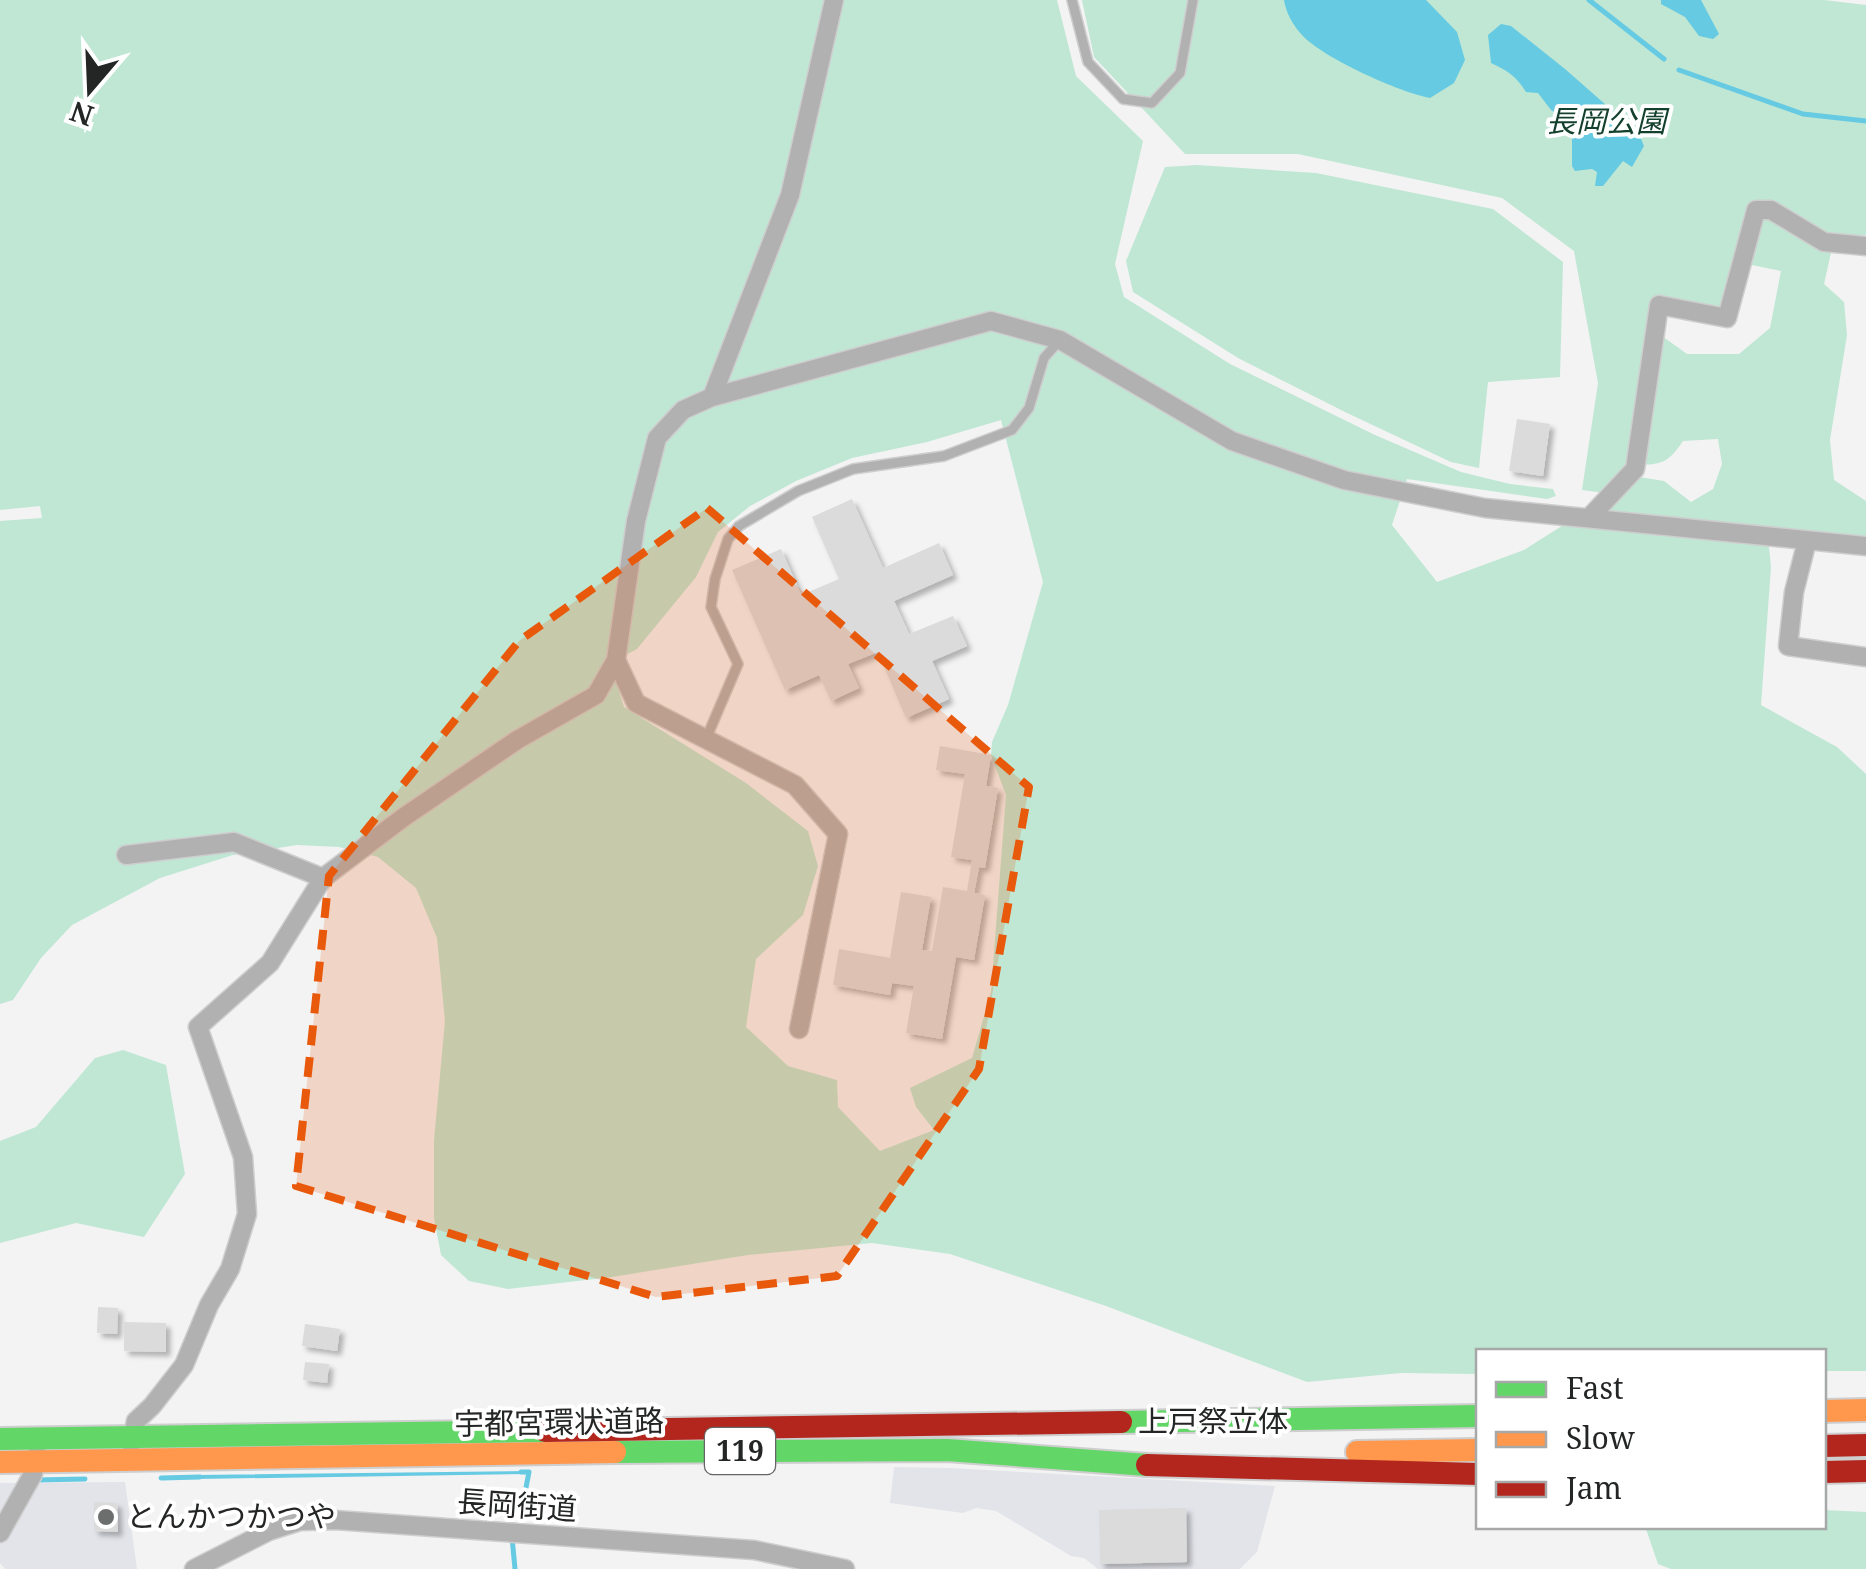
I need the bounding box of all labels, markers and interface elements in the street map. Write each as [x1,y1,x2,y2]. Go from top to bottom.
north arrow [40,40,140,140]
text: N [65,93,98,136]
park label: 長岡公園 [1546,100,1670,141]
legend [1476,1349,1826,1529]
text: Fast [1566,1367,1623,1408]
street label: 宇都宮環状道路 [454,1399,664,1444]
street label: 上戸祭立体 [1138,1400,1288,1441]
text: Slow [1566,1417,1635,1458]
road number: 119 [705,1428,775,1474]
text: Jam [1565,1467,1622,1508]
street label: 長岡街道 [456,1480,578,1529]
place label: とんかつかつや [126,1495,336,1536]
marker: とんかつかつや [95,1506,117,1528]

